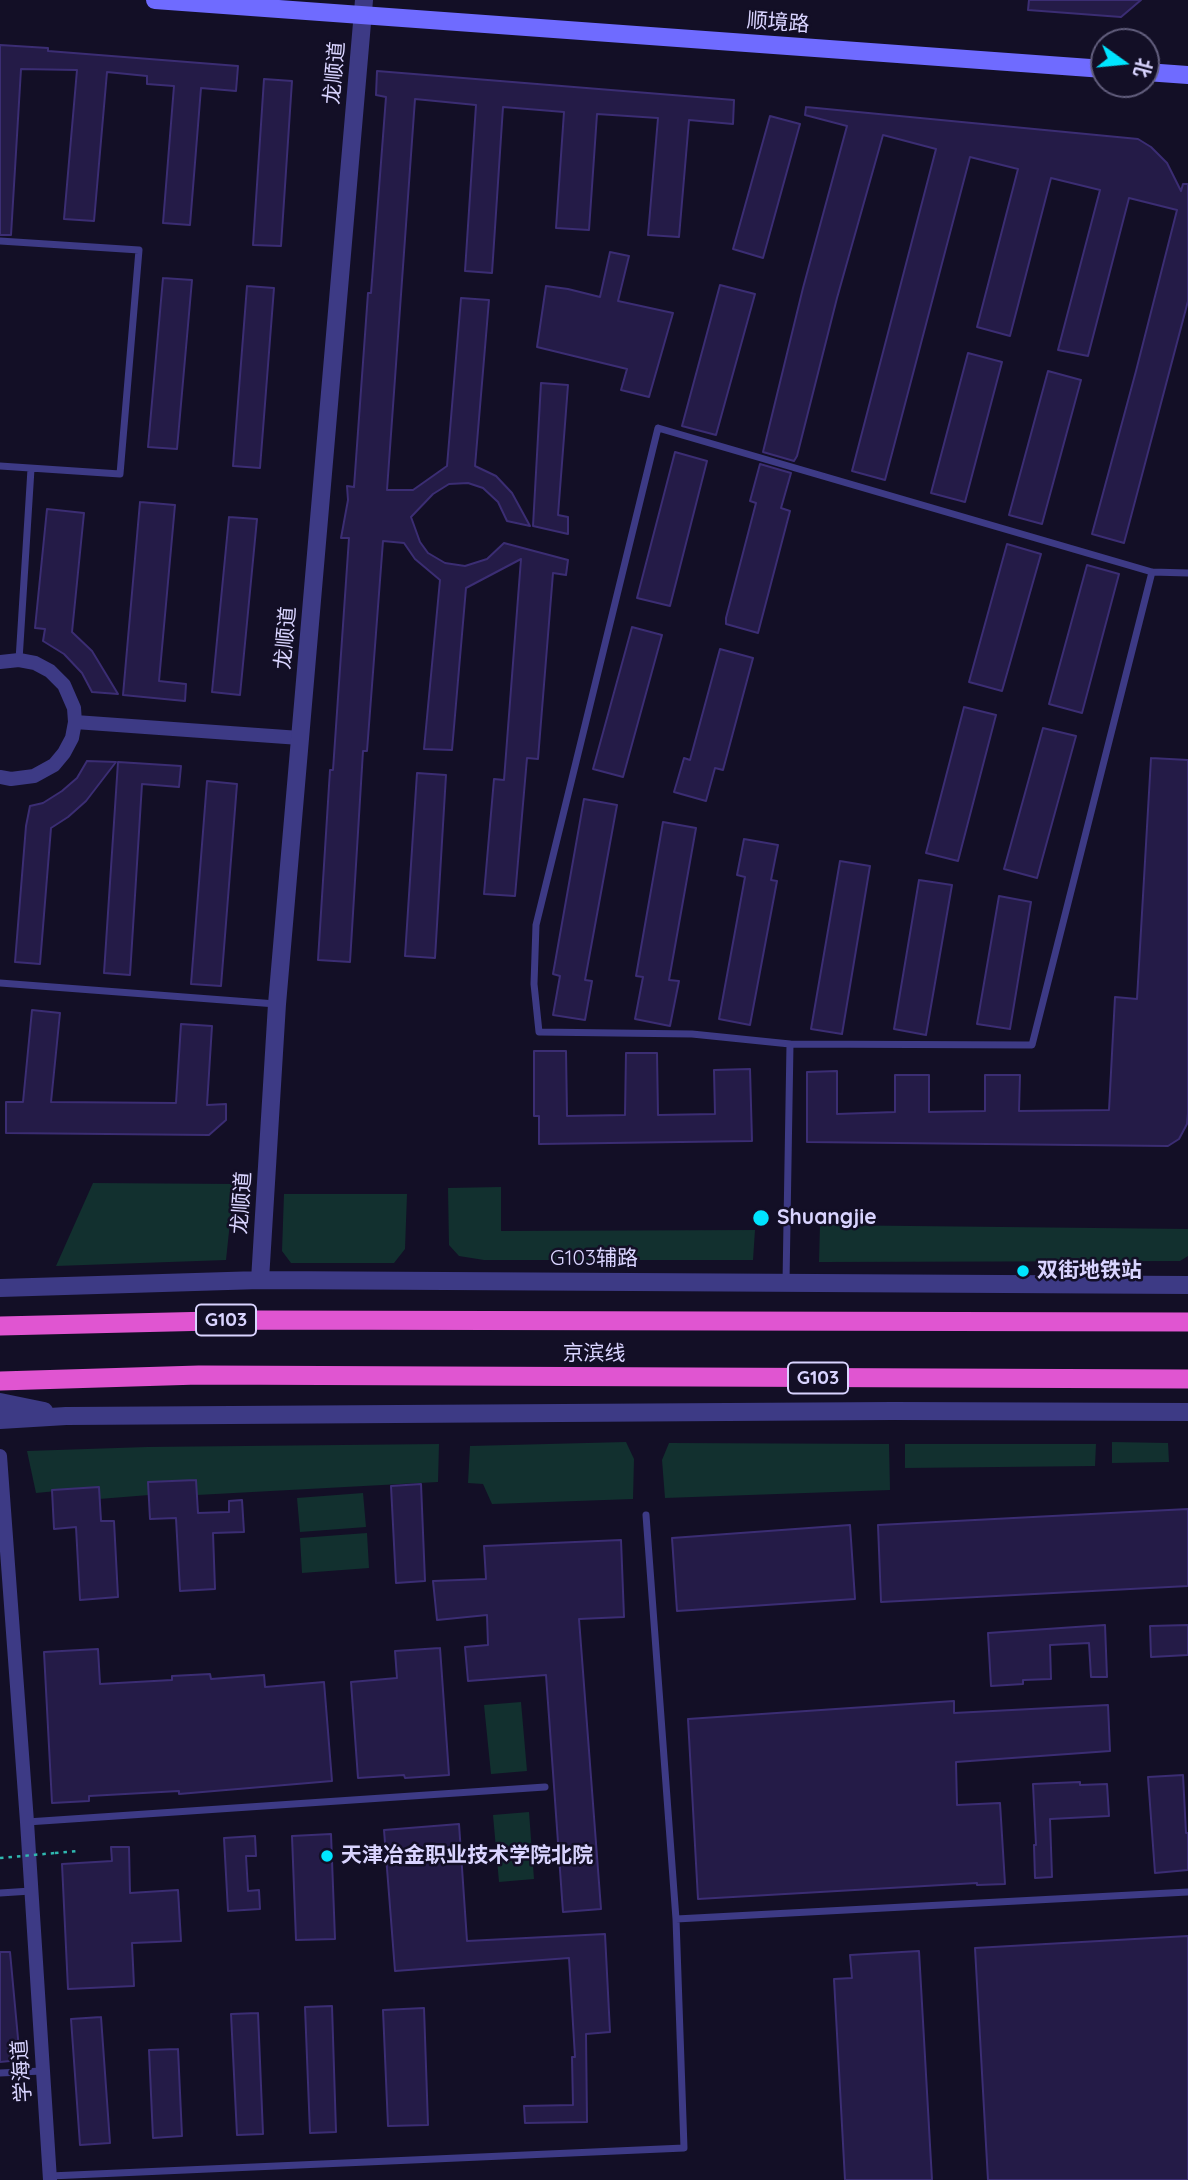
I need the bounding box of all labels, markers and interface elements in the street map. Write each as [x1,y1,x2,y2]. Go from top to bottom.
street label: 顺境路 [746,8,810,38]
north arrow [1090,28,1160,98]
street label: 龙顺道 [320,41,350,105]
text: 北 [1129,56,1157,80]
street label: 龙顺道 [271,606,301,670]
street label: 龙顺道 [227,1171,257,1235]
place label: Shuangjie [777,1205,877,1231]
marker: Shuangjie [751,1208,771,1228]
street label: G103辅路 [550,1246,638,1272]
place label: 双街地铁站 [1037,1258,1142,1284]
marker: 双街地铁站 [1015,1263,1031,1279]
road number: G103 [196,1304,256,1336]
street label: 京滨线 [563,1341,625,1367]
road number: G103 [788,1362,848,1394]
place label: 天津冶金职业技术学院北院 [341,1843,593,1869]
marker: 天津冶金职业技术学院北院 [319,1848,335,1864]
street label: 学海道 [7,2039,37,2103]

